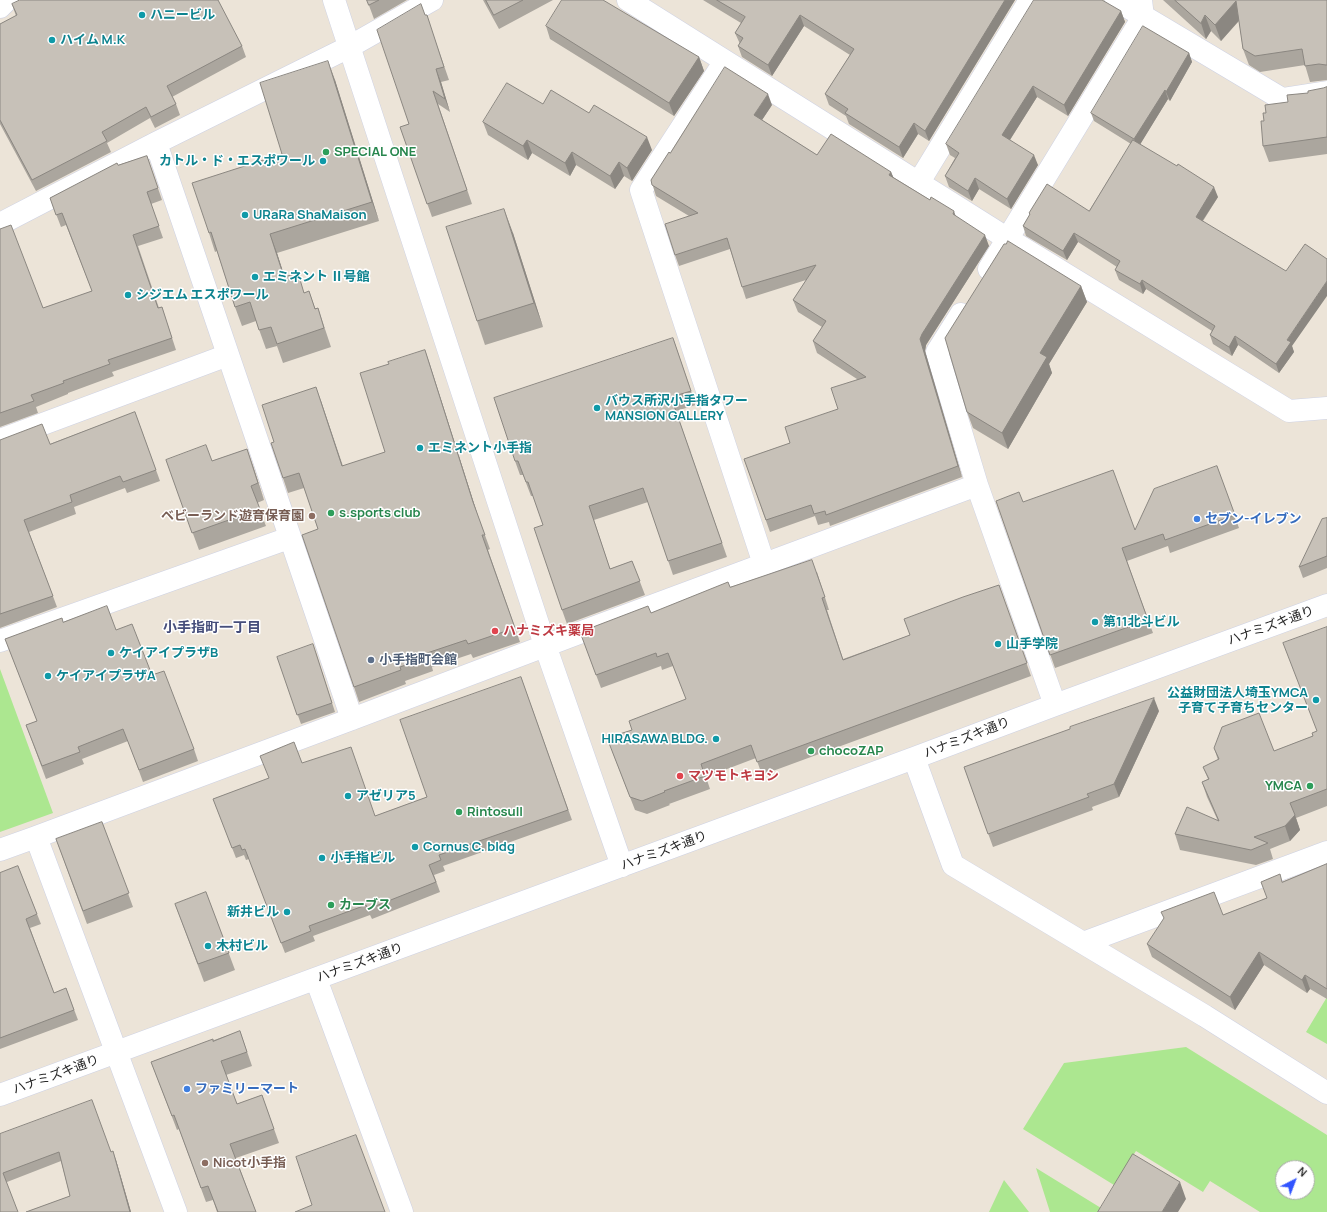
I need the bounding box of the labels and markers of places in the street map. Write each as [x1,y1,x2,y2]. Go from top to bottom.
place label: ハニービル [150,7,215,23]
marker: ハニービル [137,10,147,20]
place label: ハイム M.K [60,32,125,48]
marker: ハイム M.K [47,35,57,45]
place label: SPECIAL ONE [334,144,416,160]
marker: SPECIAL ONE [321,147,331,157]
place label: カトル・ド・エスポワール [159,153,315,169]
marker: カトル・ド・エスポワール [318,156,328,166]
place label: URaRa ShaMaison [253,207,367,223]
marker: URaRa ShaMaison [240,210,250,220]
place label: エミネント Ⅱ号館 [263,269,370,285]
marker: エミネント Ⅱ号館 [250,272,260,282]
place label: シジエム エスポワール [136,287,269,303]
marker: シジエム エスポワール [123,290,133,300]
place label: バウス所沢小手指タワー MANSION GALLERY [605,393,748,424]
marker: バウス所沢小手指タワー MANSION GALLERY [592,403,602,413]
place label: エミネント小手指 [428,440,532,456]
marker: エミネント小手指 [415,443,425,453]
place label: s.sports club [339,505,421,521]
place label: ベビーランド遊育保育園 [161,508,304,524]
marker: s.sports club [326,508,336,518]
marker: ベビーランド遊育保育園 [307,511,317,521]
place label: セブン-イレブン [1205,511,1301,527]
marker: セブン-イレブン [1192,514,1202,524]
place label: 第11北斗ビル [1103,614,1179,630]
marker: 第11北斗ビル [1090,617,1100,627]
place label: ハナミズキ薬局 [503,623,594,639]
marker: ハナミズキ薬局 [490,626,500,636]
place label: 山手学院 [1006,636,1058,652]
marker: 山手学院 [993,639,1003,649]
place label: ケイアイプラザB [119,645,218,661]
marker: ケイアイプラザB [106,648,116,658]
place label: 小手指町会館 [379,652,457,668]
marker: 小手指町会館 [366,655,376,665]
place label: ケイアイプラザA [56,668,156,684]
marker: ケイアイプラザA [43,671,53,681]
place label: 公益財団法人埼玉YMCA 子育て子育ちセンター [1167,685,1308,716]
marker: 公益財団法人埼玉YMCA 子育て子育ちセンター [1311,695,1321,705]
place label: HIRASAWA BLDG. [601,731,708,747]
marker: HIRASAWA BLDG. [711,734,721,744]
place label: chocoZAP [819,743,884,759]
marker: chocoZAP [806,746,816,756]
place label: マツモトキヨシ [688,768,779,784]
marker: マツモトキヨシ [675,771,685,781]
place label: YMCA [1265,778,1302,794]
marker: YMCA [1305,781,1315,791]
place label: アゼリア5 [356,788,416,804]
marker: アゼリア5 [343,791,353,801]
place label: Rintosull [467,804,523,820]
marker: Rintosull [454,807,464,817]
place label: Cornus C. bldg [423,839,515,855]
marker: Cornus C. bldg [410,842,420,852]
place label: 小手指ビル [330,850,395,866]
marker: 小手指ビル [317,853,327,863]
place label: カーブス [339,897,391,913]
marker: カーブス [326,900,336,910]
place label: 新井ビル [227,904,279,920]
marker: 新井ビル [282,907,292,917]
place label: 木村ビル [216,938,268,954]
marker: 木村ビル [203,941,213,951]
place label: ファミリーマート [195,1081,299,1097]
marker: ファミリーマート [182,1084,192,1094]
place label: Nicot小手指 [213,1155,286,1171]
marker: Nicot小手指 [200,1158,210,1168]

